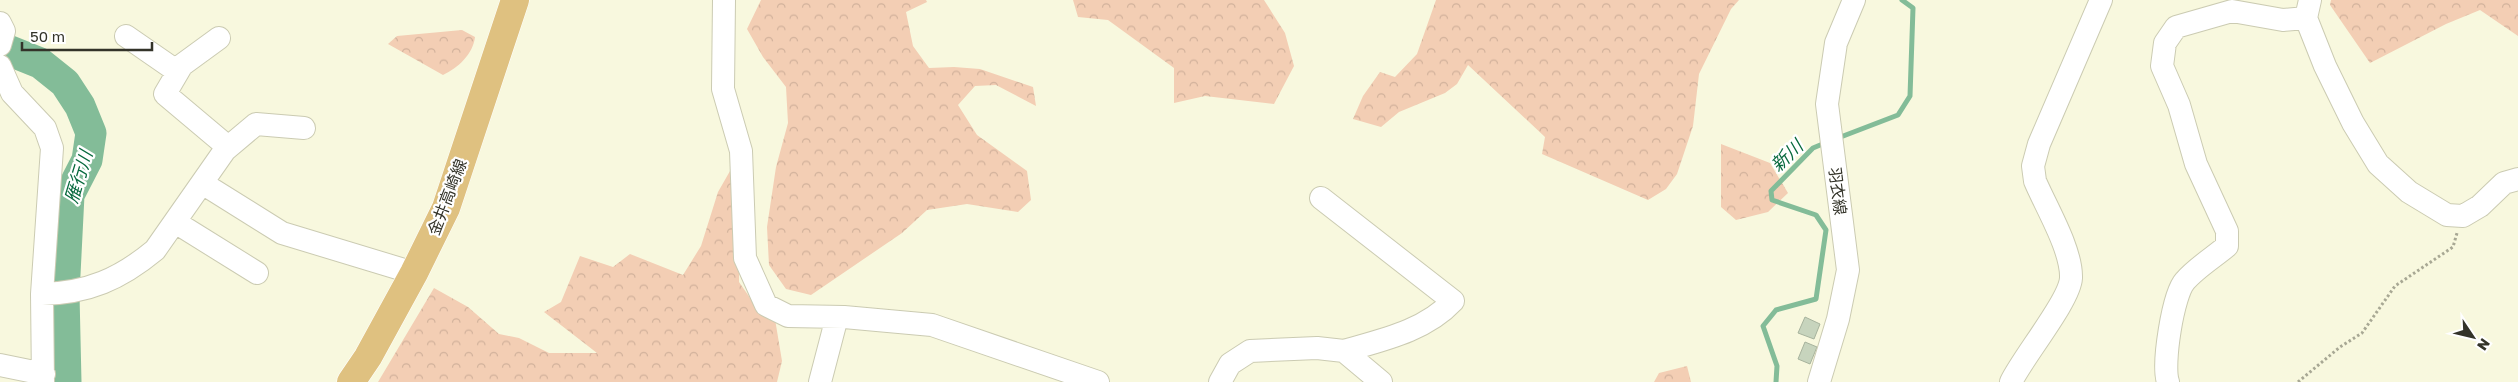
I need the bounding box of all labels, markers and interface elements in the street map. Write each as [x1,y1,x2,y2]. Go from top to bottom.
scale bar [22,20,152,52]
text: 50 m [30,27,65,45]
water label: 新川 [1766,133,1808,176]
water label: 雁行川 [60,146,97,206]
street label: 金井高崎線 [423,156,471,238]
street label: 羽衣線 [1825,166,1851,216]
north arrow [2448,312,2498,362]
text: N [2474,336,2494,354]

